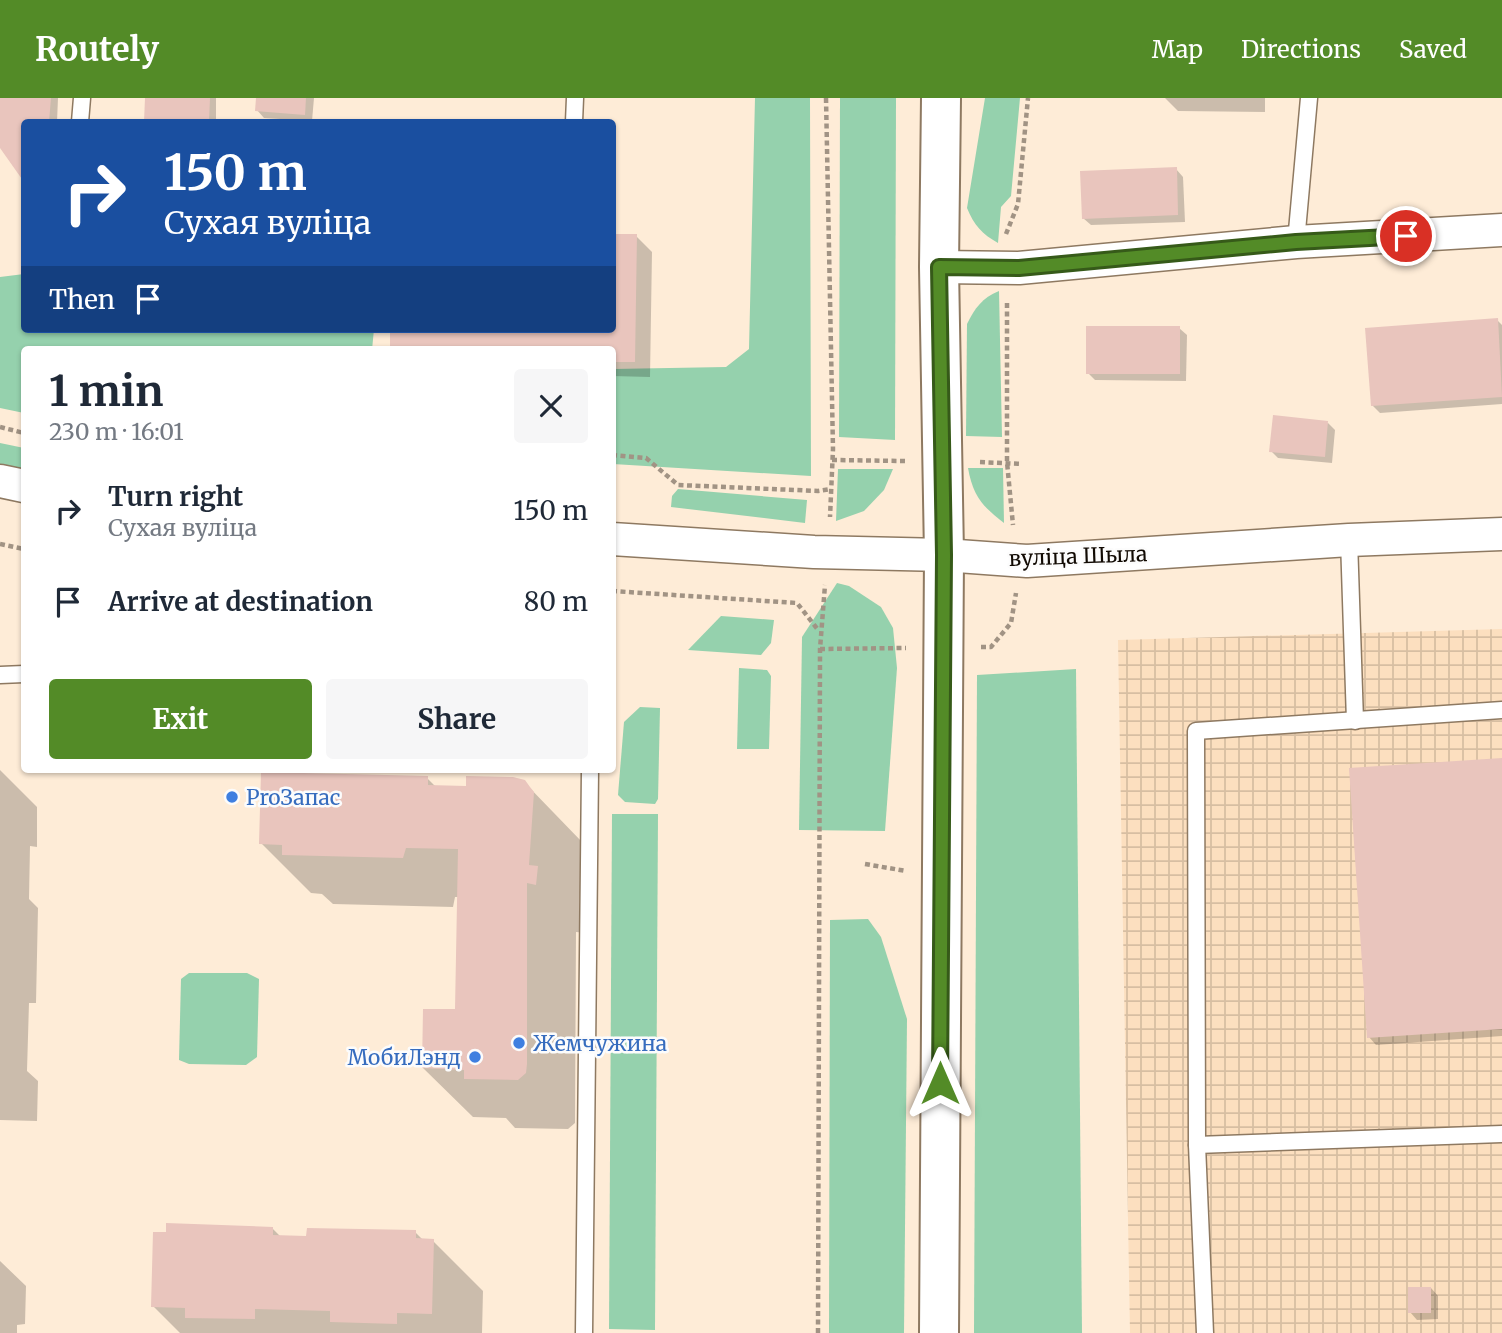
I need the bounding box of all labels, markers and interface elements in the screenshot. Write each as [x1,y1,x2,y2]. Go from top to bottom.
text: Routely [35,29,159,70]
text: Map [1152,34,1203,65]
text: Directions [1241,34,1361,65]
text: Saved [1399,34,1467,65]
text: 150 m [164,142,307,203]
icon: right [49,147,140,238]
text: Сухая вуліца [164,203,371,243]
pin [1376,206,1436,266]
icon: arrive [1387,217,1425,255]
icon: arrive [129,280,167,318]
text: Then [49,283,115,316]
text: 1 min [49,365,163,417]
button: close [514,369,588,443]
text: 230 m · 16:01 [49,417,184,446]
text: Turn right [108,480,243,513]
icon: right [49,492,87,530]
text: 150 m [514,494,588,527]
text: Сухая вуліца [108,513,257,542]
street label: вуліца Шыла [1008,540,1148,572]
icon: arrive [49,583,87,621]
text: Arrive at destination [108,585,373,618]
text: 80 m [524,585,588,618]
button: Exit [49,679,312,759]
button: Share [326,679,588,759]
place label: ProЗапас [246,784,340,811]
marker: ProЗапас [224,789,240,805]
place label: Жемчужина [533,1030,667,1057]
marker: Жемчужина [511,1035,527,1051]
place label: МобиЛэнд [348,1044,461,1071]
position arrow [903,1046,977,1120]
marker: МобиЛэнд [467,1049,483,1065]

